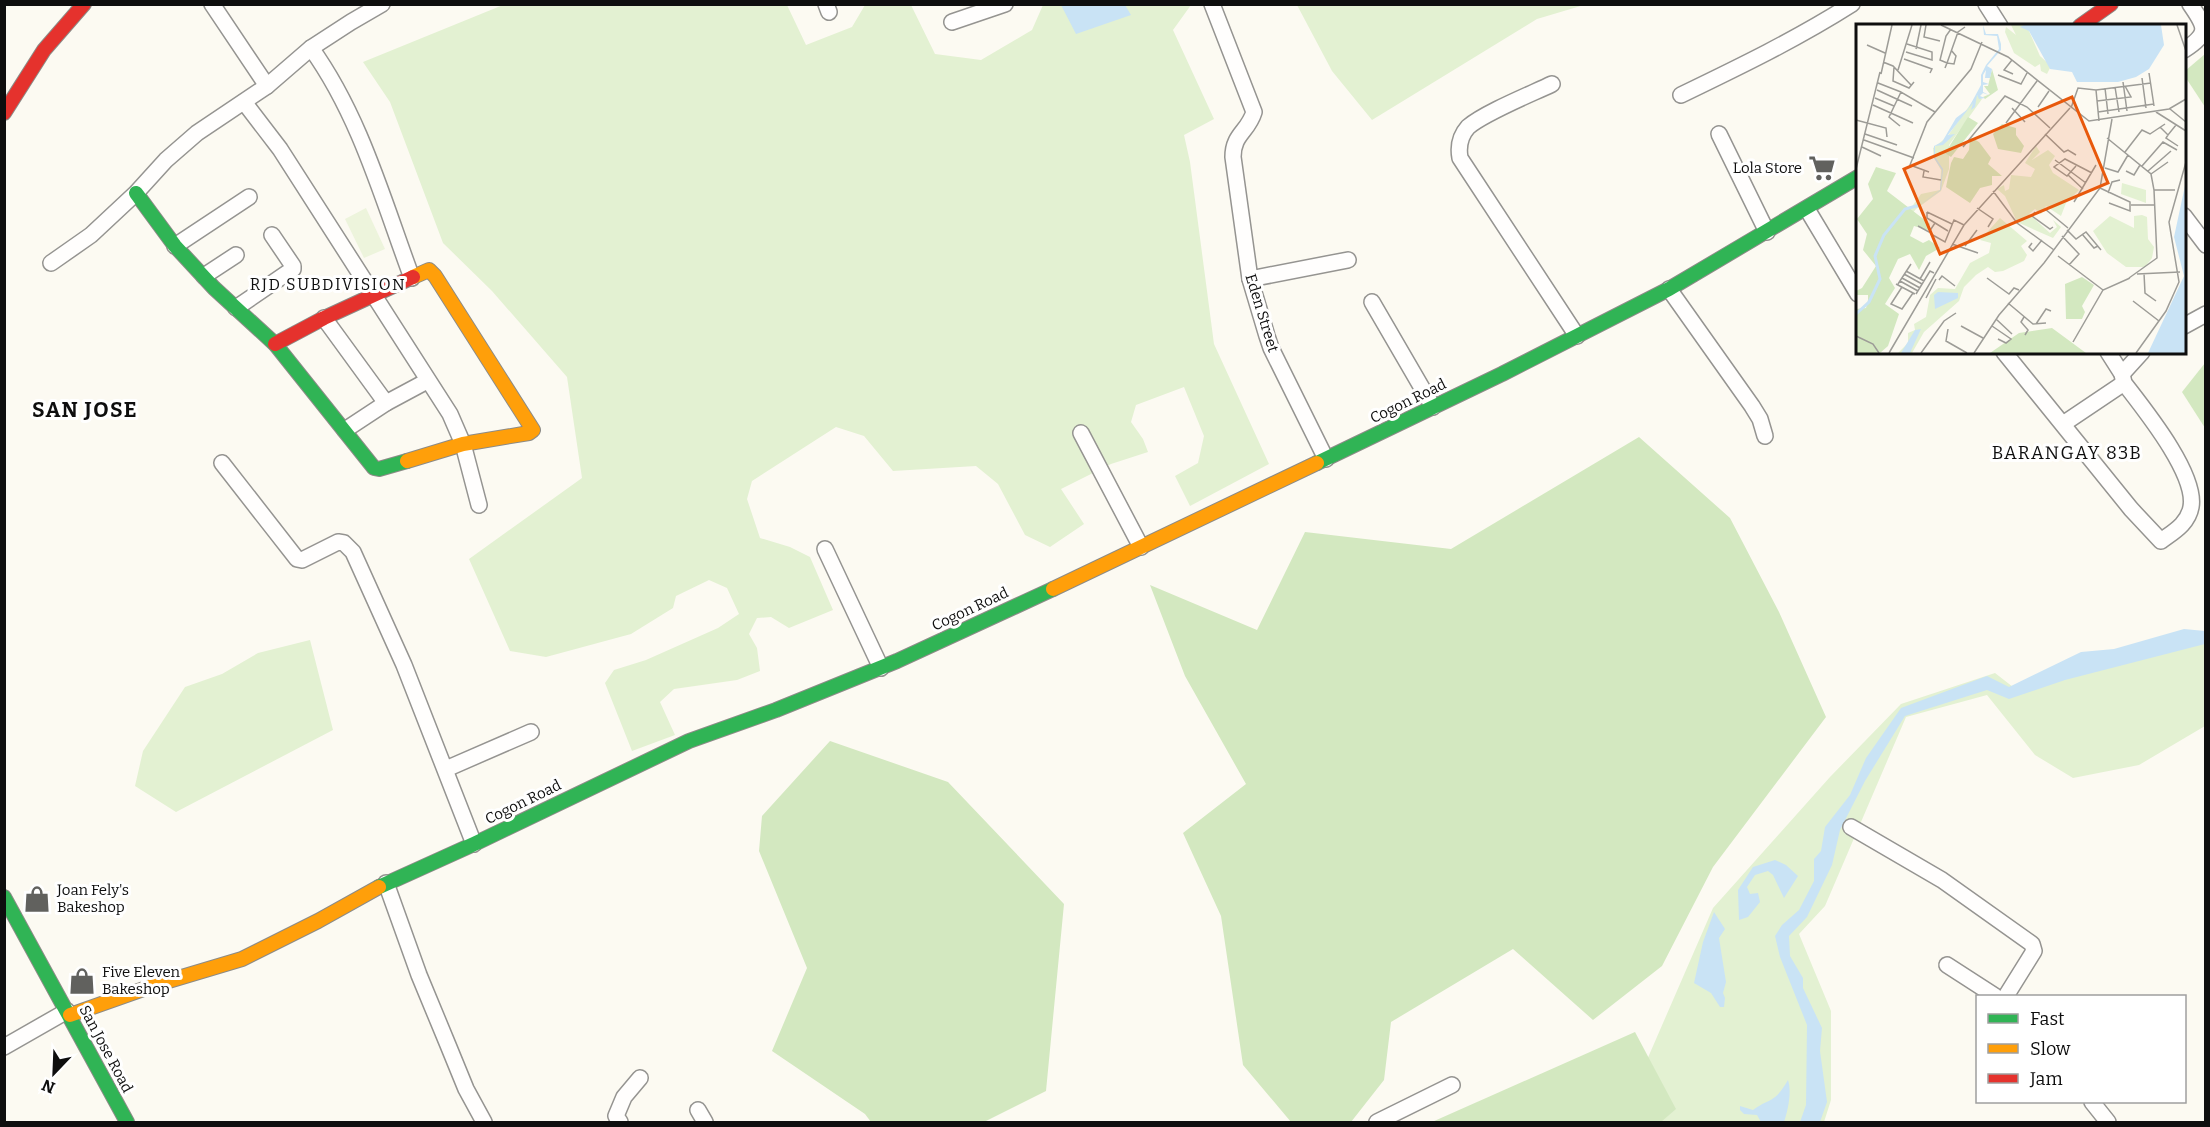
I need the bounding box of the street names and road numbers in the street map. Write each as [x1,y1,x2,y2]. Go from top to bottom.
street label: Eden Street [1242,272,1283,355]
street label: Cogon Road [1367,375,1449,427]
street label: Cogon Road [929,583,1011,635]
street label: Cogon Road [482,776,564,828]
street label: San Jose Road [75,1002,137,1096]

